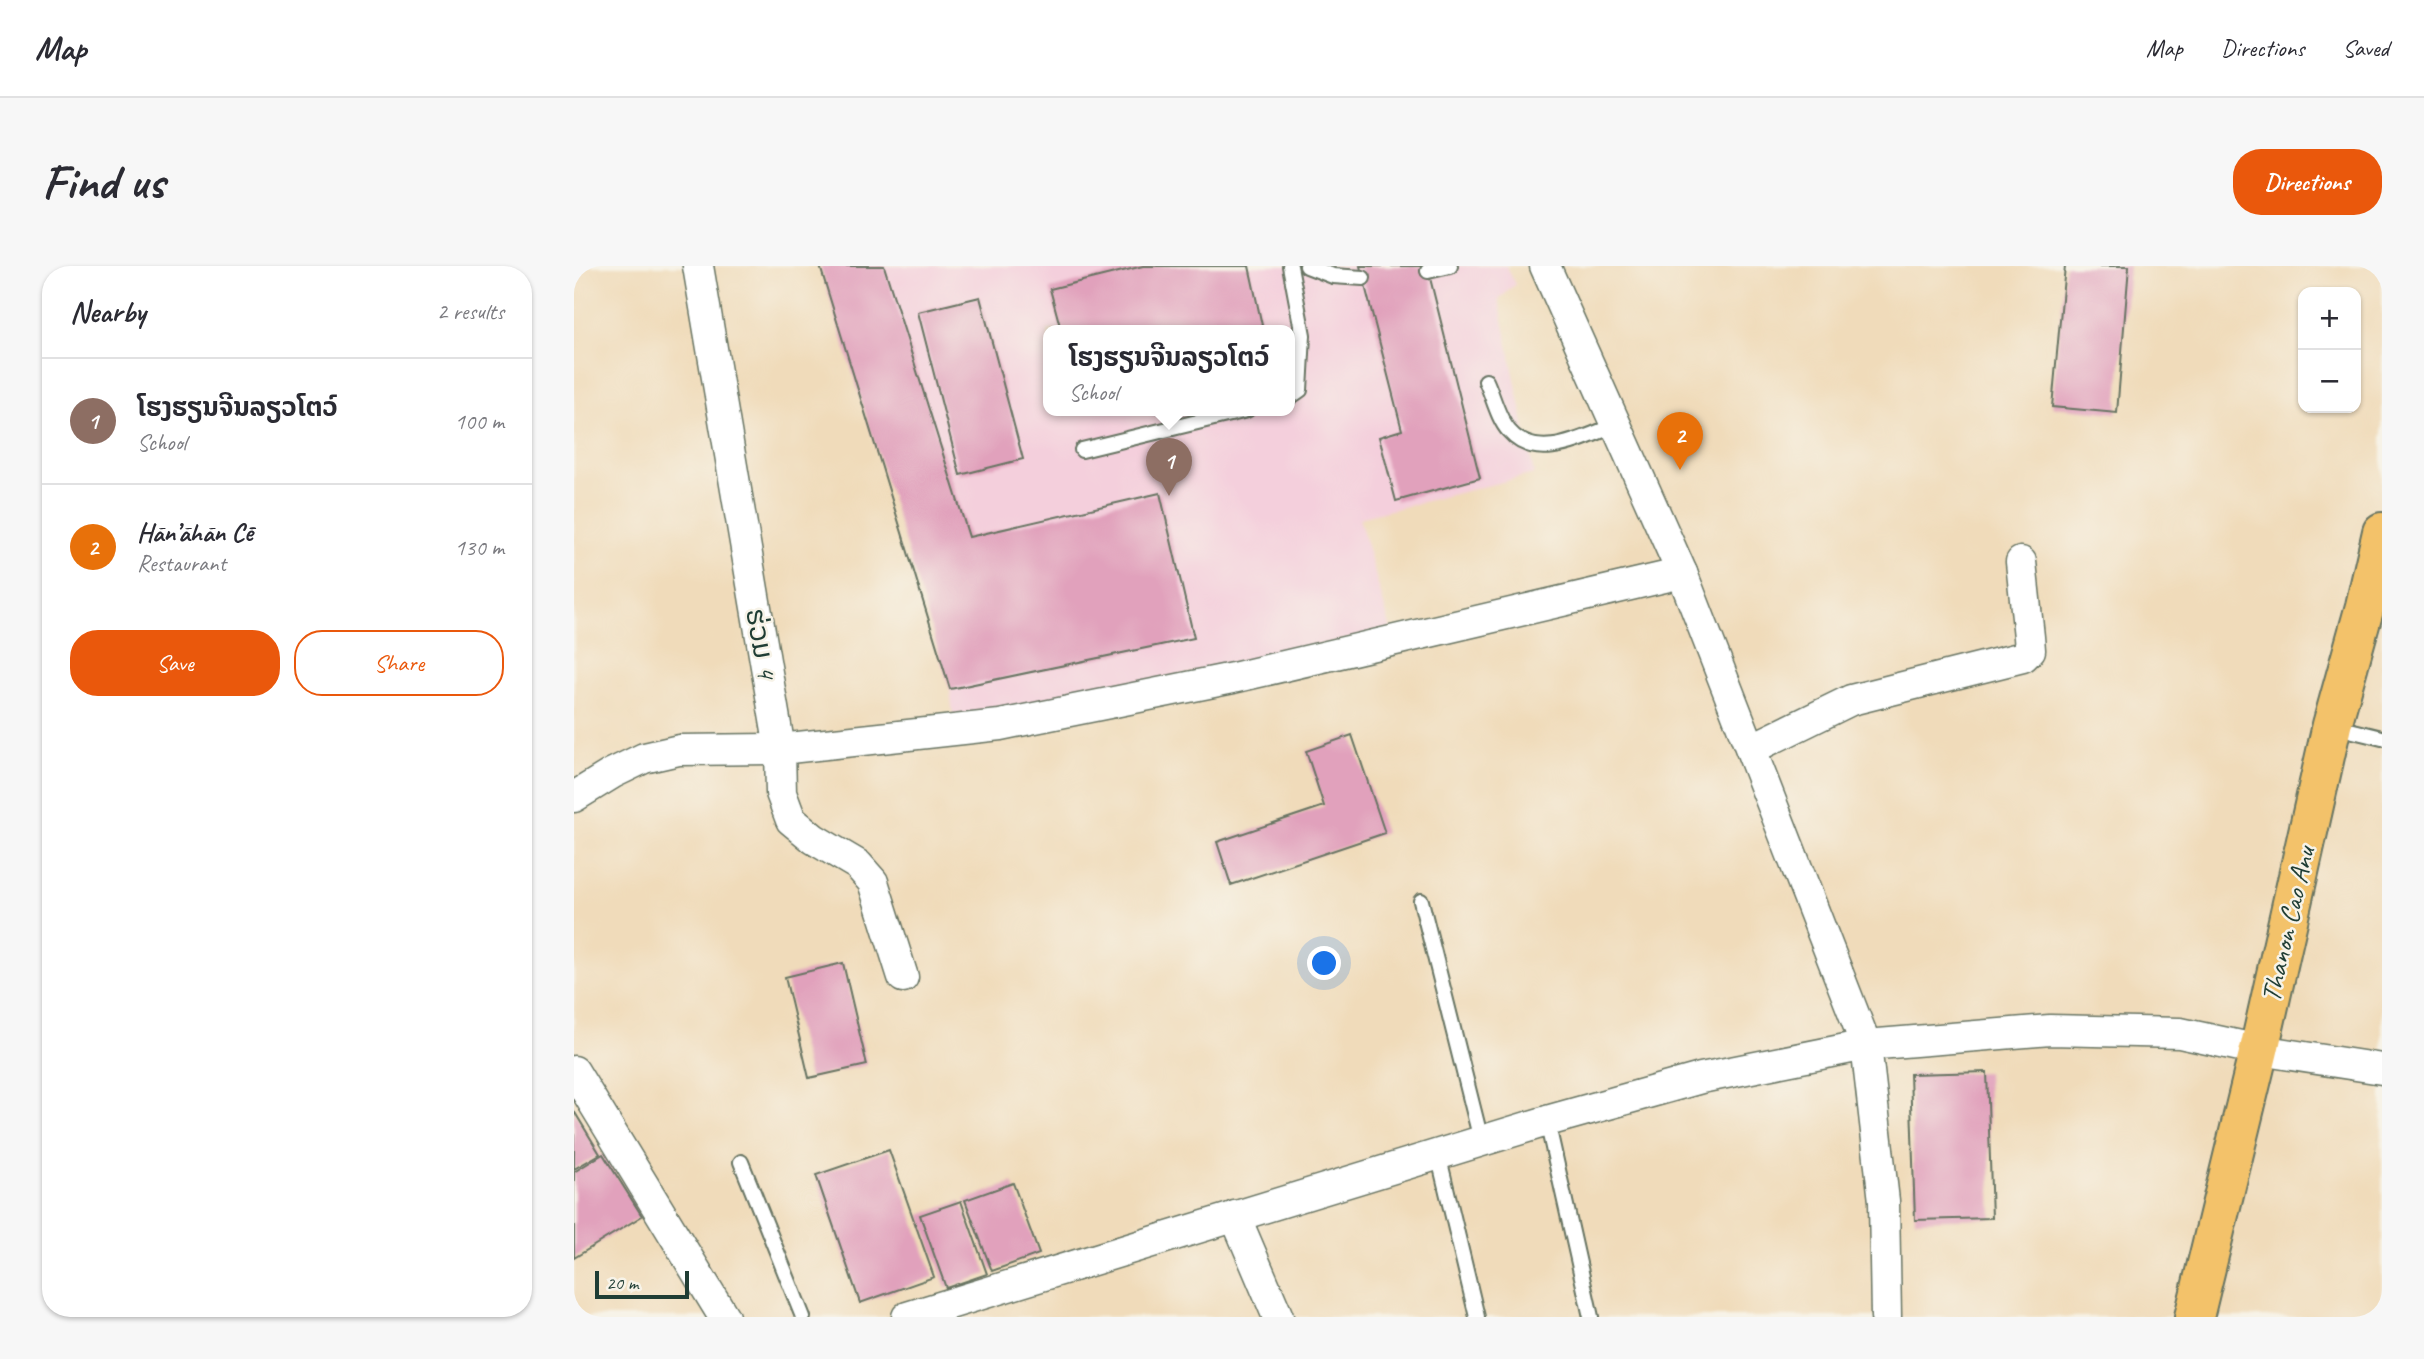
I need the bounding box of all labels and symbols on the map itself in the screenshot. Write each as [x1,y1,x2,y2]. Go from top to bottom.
pin: 2 [1657,412,1703,470]
pin: 1 [1146,438,1192,496]
street label: ຮ່ວມ 4 [738,605,785,683]
street label: Thanon Cao Anu [2253,841,2323,1005]
your location [1307,946,1341,980]
scale bar [595,1268,690,1300]

